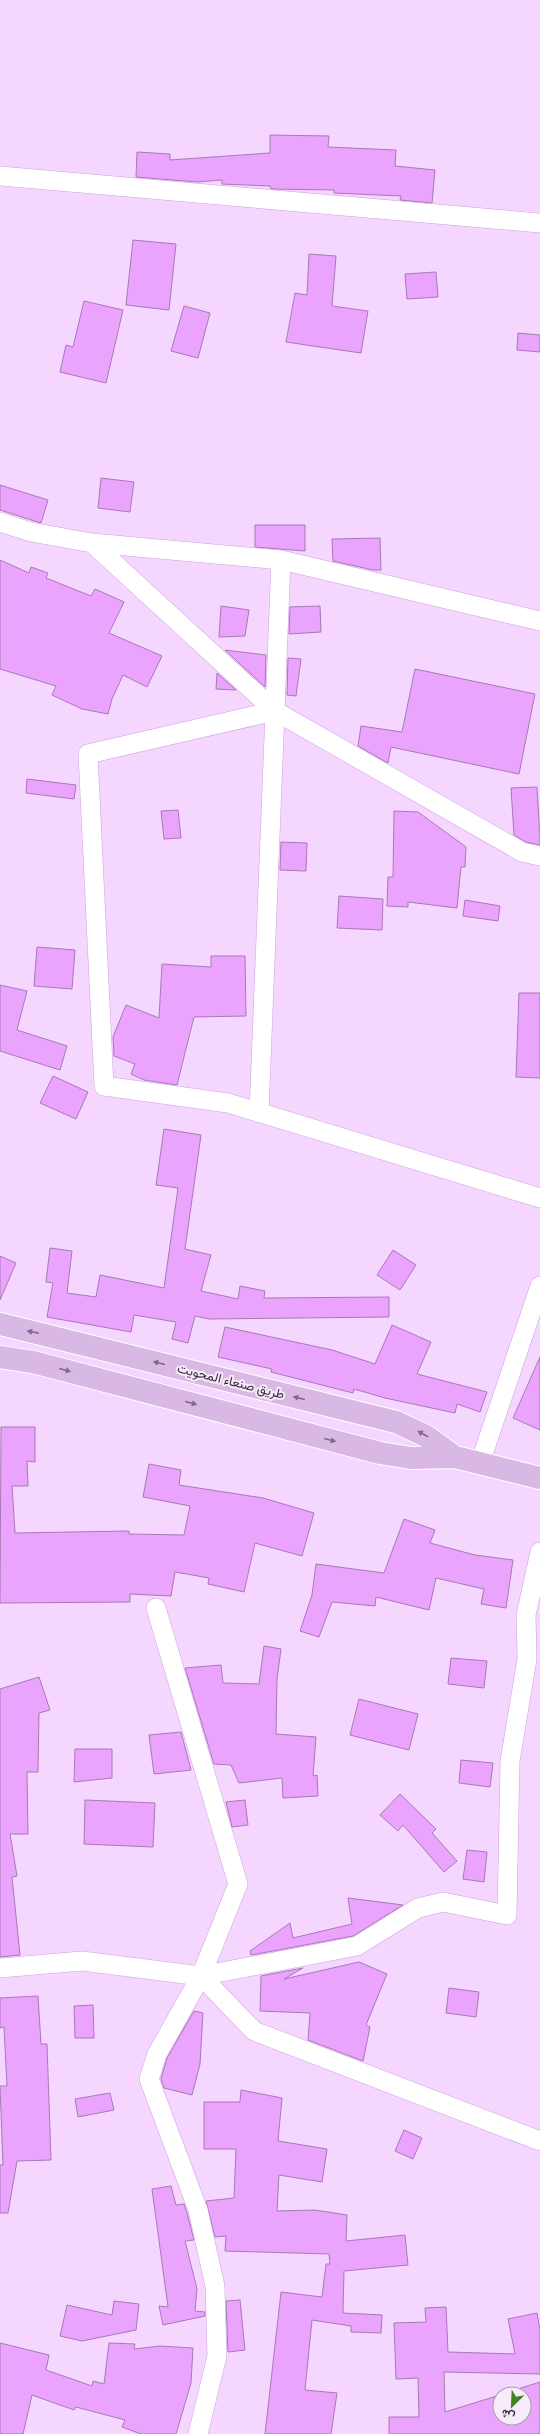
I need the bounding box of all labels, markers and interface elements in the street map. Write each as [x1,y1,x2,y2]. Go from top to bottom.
one-way arrow [27,1329,39,1335]
one-way arrow [153,1360,165,1366]
street label: طريق صنعاء المحويت [176,1360,286,1403]
one-way arrow [60,1367,72,1373]
one-way arrow [293,1394,305,1400]
one-way arrow [185,1400,197,1406]
one-way arrow [417,1431,429,1438]
one-way arrow [325,1437,337,1443]
north arrow [492,2386,532,2426]
text: ش [499,2406,517,2423]

